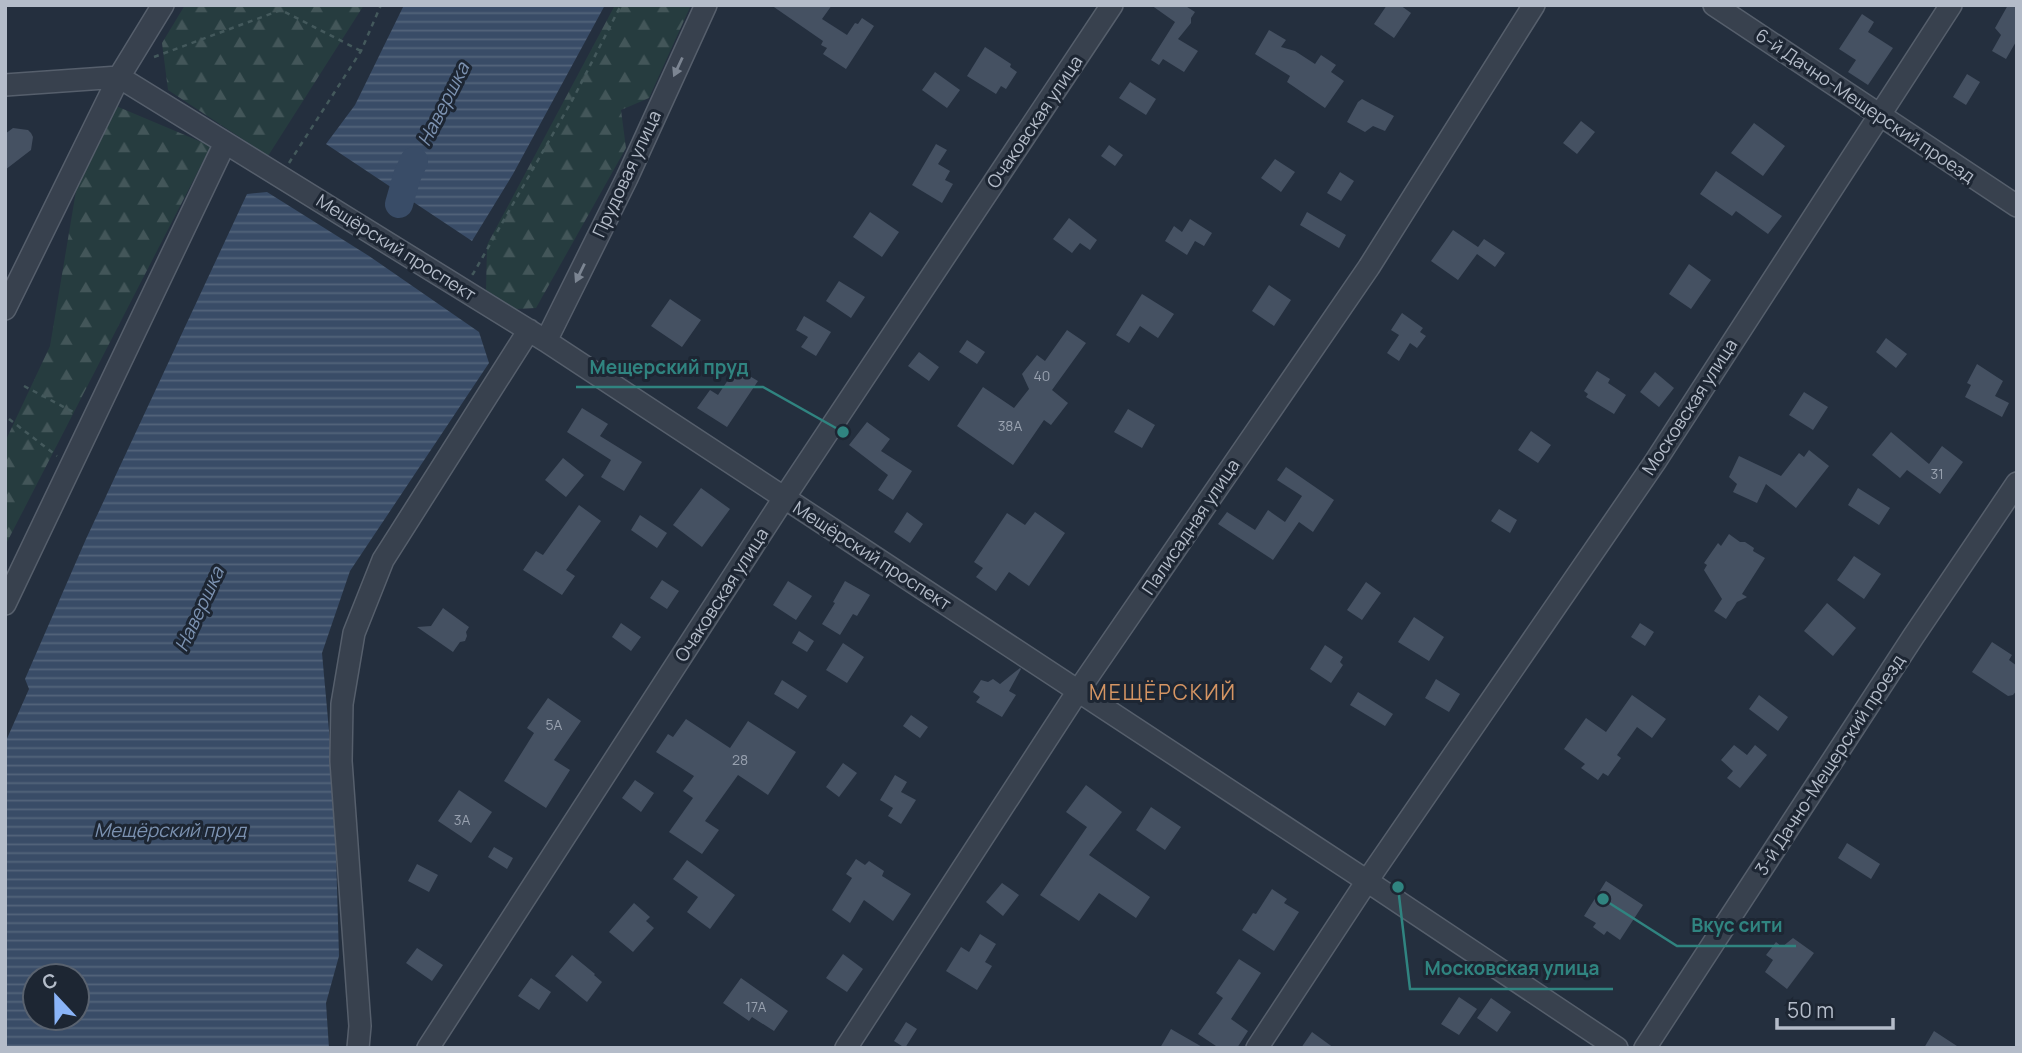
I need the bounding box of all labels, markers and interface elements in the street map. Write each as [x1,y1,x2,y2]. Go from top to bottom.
street label: 6-й Дачно-Мещерский проезд [1751,23,1980,188]
street label: Очаковская улица [981,50,1087,192]
water label: Навершка [411,57,476,150]
one-way arrow [672,57,683,77]
street label: Прудовая улица [586,106,666,241]
street label: Мещёрский проспект [312,188,481,306]
one-way arrow [574,263,585,283]
street label: Московская улица [1636,334,1742,479]
callout: Мещерский пруд [576,347,763,387]
text: Мещерский пруд [590,354,748,380]
house number: 40 [1034,366,1050,385]
house number: 38А [998,416,1022,435]
street label: Палисадная улица [1136,454,1245,599]
house number: 31 [1930,464,1944,483]
street label: Мещёрский проспект [789,495,956,615]
street label: Очаковская улица [669,523,773,666]
water label: Навершка [168,561,231,655]
street label: 3-й Дачно-Мещерский проезд [1749,649,1910,879]
district label: МЕЩЁРСКИЙ [1089,678,1237,706]
house number: 5А [546,715,563,734]
house number: 28 [732,750,748,769]
house number: 3А [454,810,470,829]
water label: Мещёрский пруд [94,817,248,843]
callout: Вкус сити [1677,906,1796,946]
text: Вкус сити [1691,912,1783,938]
callout: Московская улица [1410,949,1613,989]
text: Московская улица [1425,955,1599,981]
north arrow [21,962,91,1032]
text: С [38,967,61,996]
scale bar [1777,986,1892,1030]
text: 50 m [1787,996,1834,1024]
house number: 17А [746,997,767,1016]

